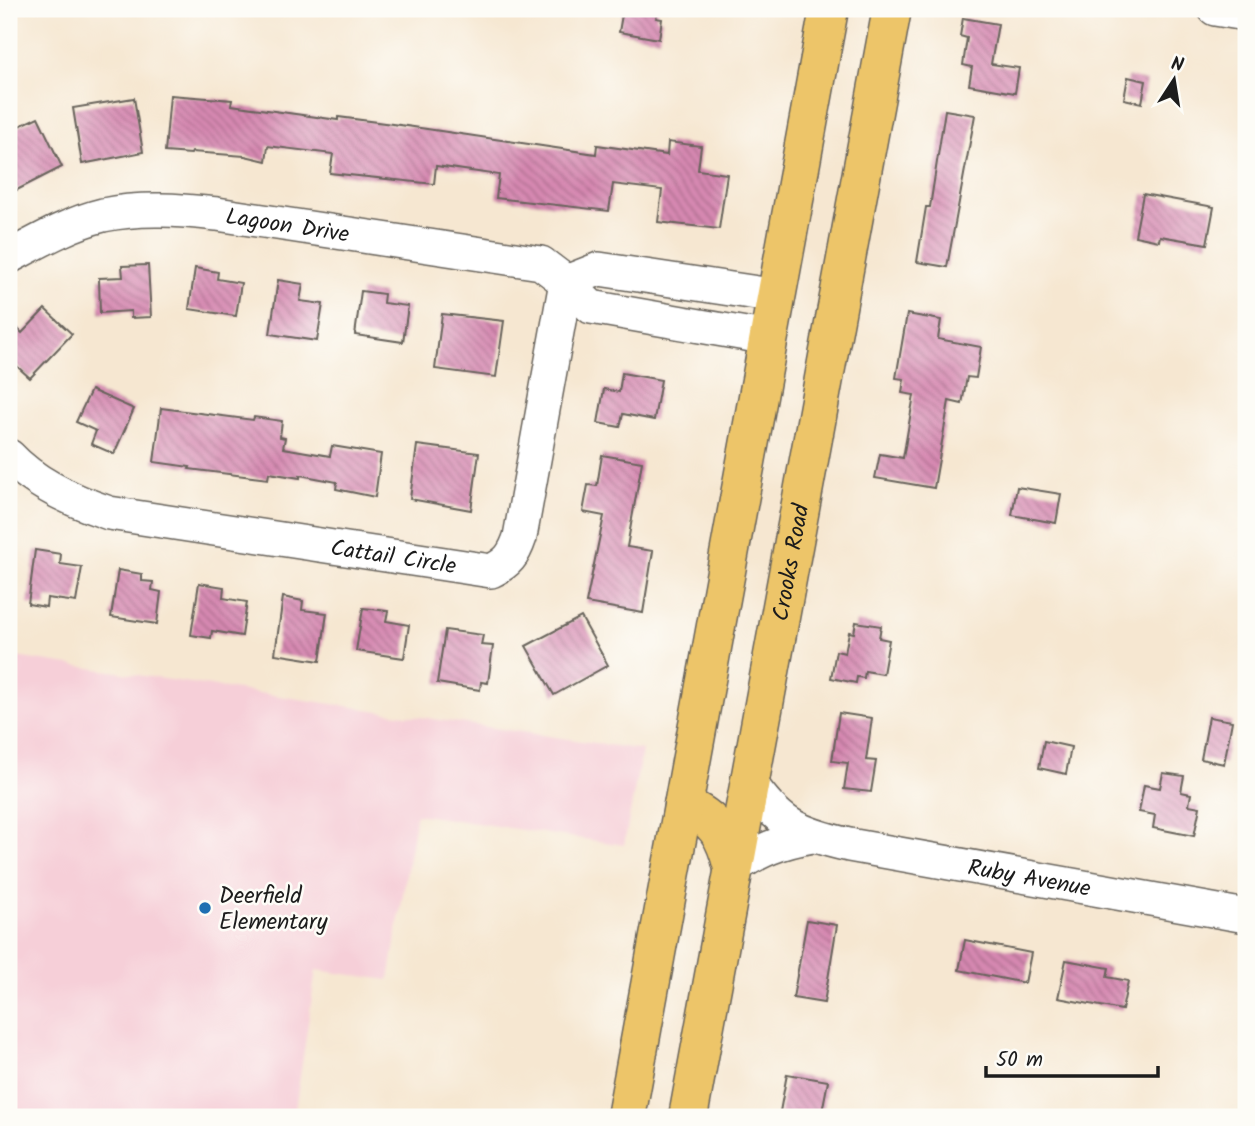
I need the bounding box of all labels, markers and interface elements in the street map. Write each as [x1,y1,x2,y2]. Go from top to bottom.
north arrow [1140,46,1210,116]
text: N [1168,49,1186,81]
street label: Lagoon Drive [223,200,352,254]
street label: Crooks Road [764,501,821,624]
street label: Cattail Circle [328,531,458,585]
street label: Ruby Avenue [965,851,1093,908]
place label: Deerfield Elementary [219,879,328,941]
marker: Deerfield Elementary [197,900,213,916]
scale bar [986,1035,1157,1079]
text: 50 m [996,1044,1043,1077]

